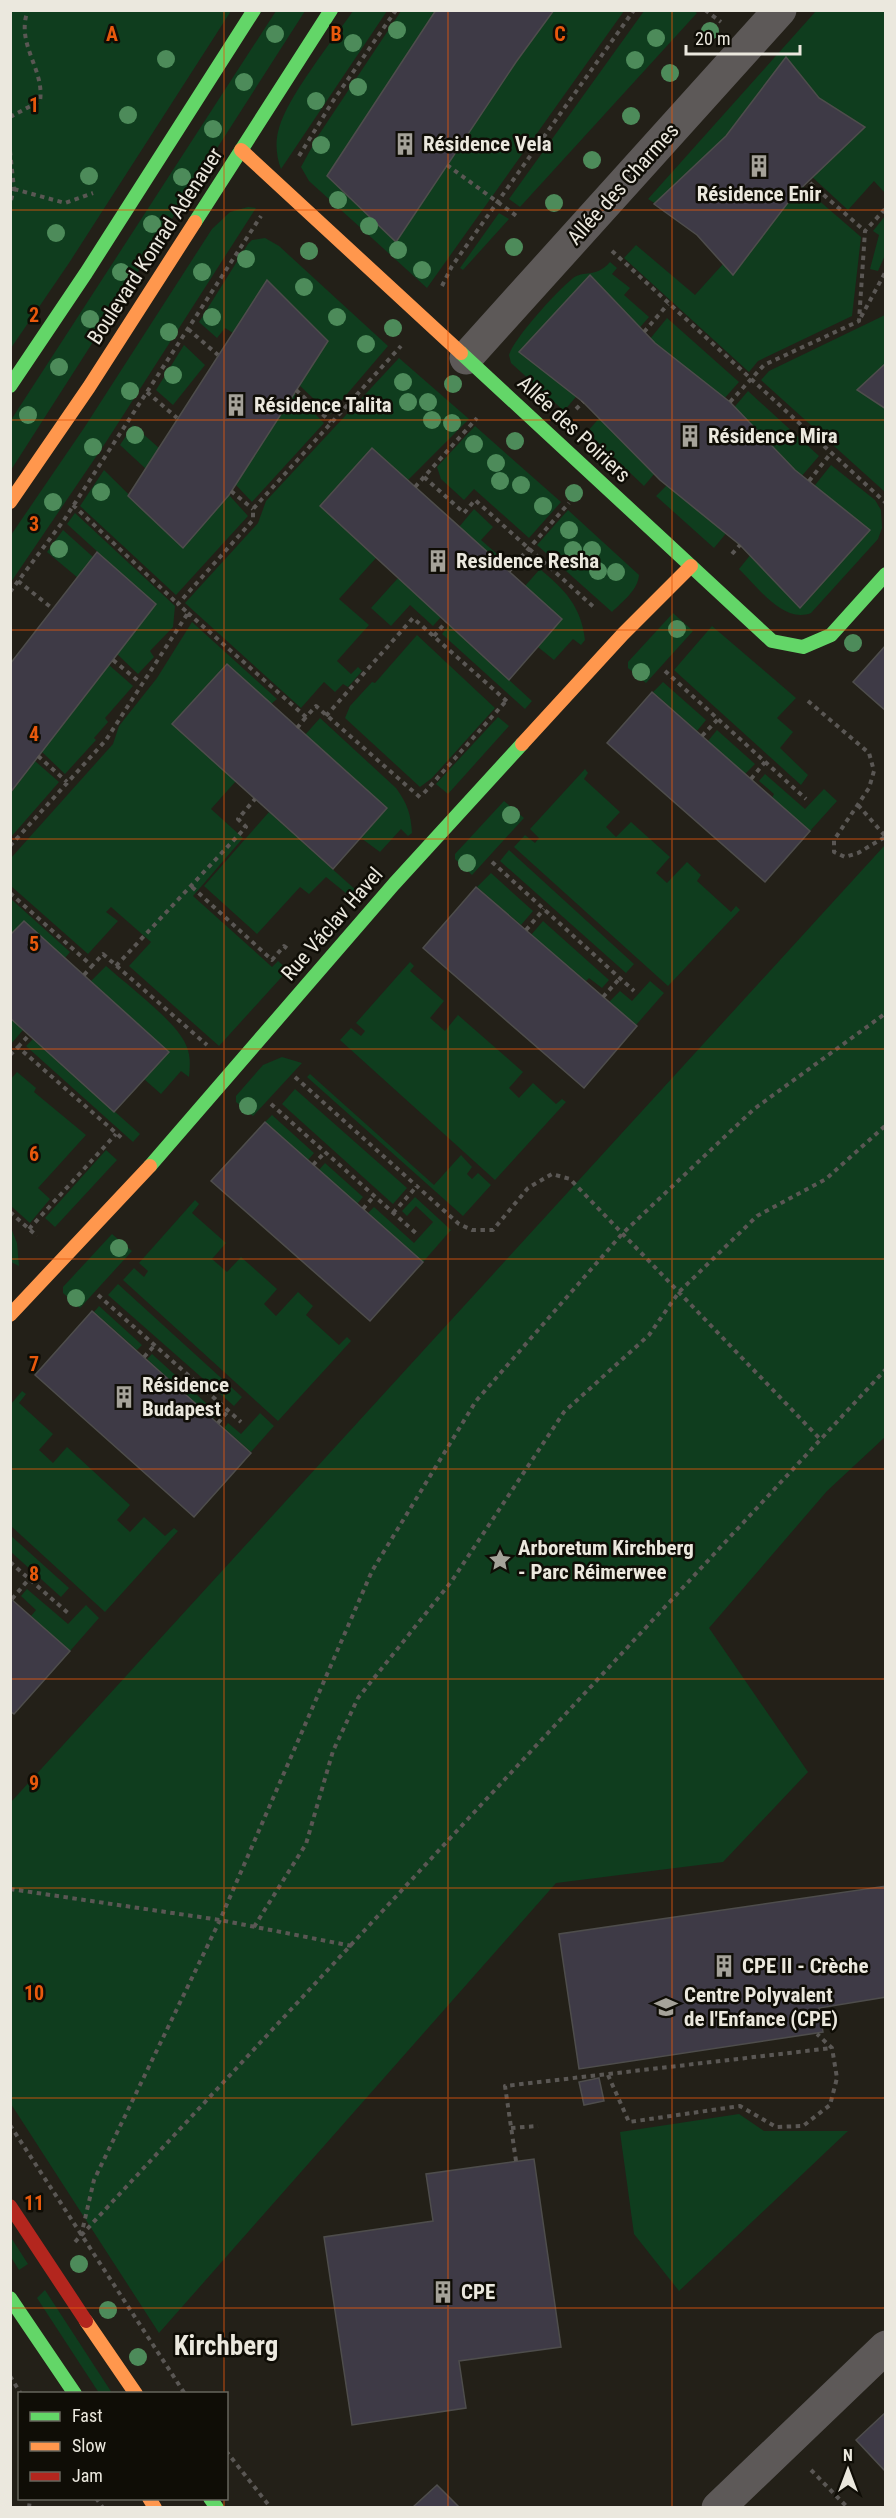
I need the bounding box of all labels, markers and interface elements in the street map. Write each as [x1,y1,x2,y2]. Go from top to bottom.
scale bar [686,18,800,56]
text: A [106,22,118,46]
text: B [330,22,342,46]
text: C [554,22,566,46]
text: 20 m [695,28,730,49]
text: 1 [29,93,39,117]
street label: Allée des Charmes [562,119,684,249]
building icon: Résidence Vela [392,131,418,157]
place label: Résidence Vela [423,132,552,156]
street label: Boulevard Konrad Adenauer [83,143,227,349]
building icon: Résidence Enir [746,153,772,179]
place label: Résidence Enir [697,182,821,206]
text: 2 [29,303,39,327]
street label: Allée des Poiriers [513,371,635,487]
building icon: Résidence Talita [223,392,249,418]
place label: Résidence Talita [254,393,392,417]
building icon: Résidence Mira [677,423,703,449]
place label: Résidence Mira [708,424,838,448]
text: 3 [29,512,39,536]
building icon: Residence Resha [425,548,451,574]
place label: Residence Resha [456,549,599,573]
text: 4 [29,722,39,746]
street label: Rue Václav Havel [276,863,388,985]
text: 5 [29,932,39,956]
text: 6 [29,1142,39,1166]
text: 7 [29,1352,39,1376]
place label: Résidence Budapest [142,1373,229,1421]
building icon: Résidence Budapest [111,1384,137,1410]
place label: Arboretum Kirchberg - Parc Réimerwee [518,1536,694,1584]
place icon: Arboretum Kirchberg - Parc Réimerwee [487,1547,513,1573]
text: 8 [29,1562,39,1586]
text: 9 [29,1771,39,1795]
building icon: CPE II - Crèche [711,1953,737,1979]
place label: CPE II - Crèche [742,1954,868,1978]
text: 10 [24,1981,44,2005]
place label: Centre Polyvalent de l'Enfance (CPE) [684,1983,838,2031]
school or university icon: Centre Polyvalent de l'Enfance (CPE) [653,1994,679,2020]
text: 11 [24,2191,44,2215]
building icon: CPE [430,2279,456,2305]
place label: CPE [461,2280,495,2304]
district label: Kirchberg [174,2330,278,2362]
legend [18,2392,228,2500]
text: Fast [72,2405,103,2426]
text: Slow [72,2435,107,2456]
north arrow [818,2440,878,2500]
text: N [843,2446,853,2465]
text: Jam [72,2465,103,2486]

